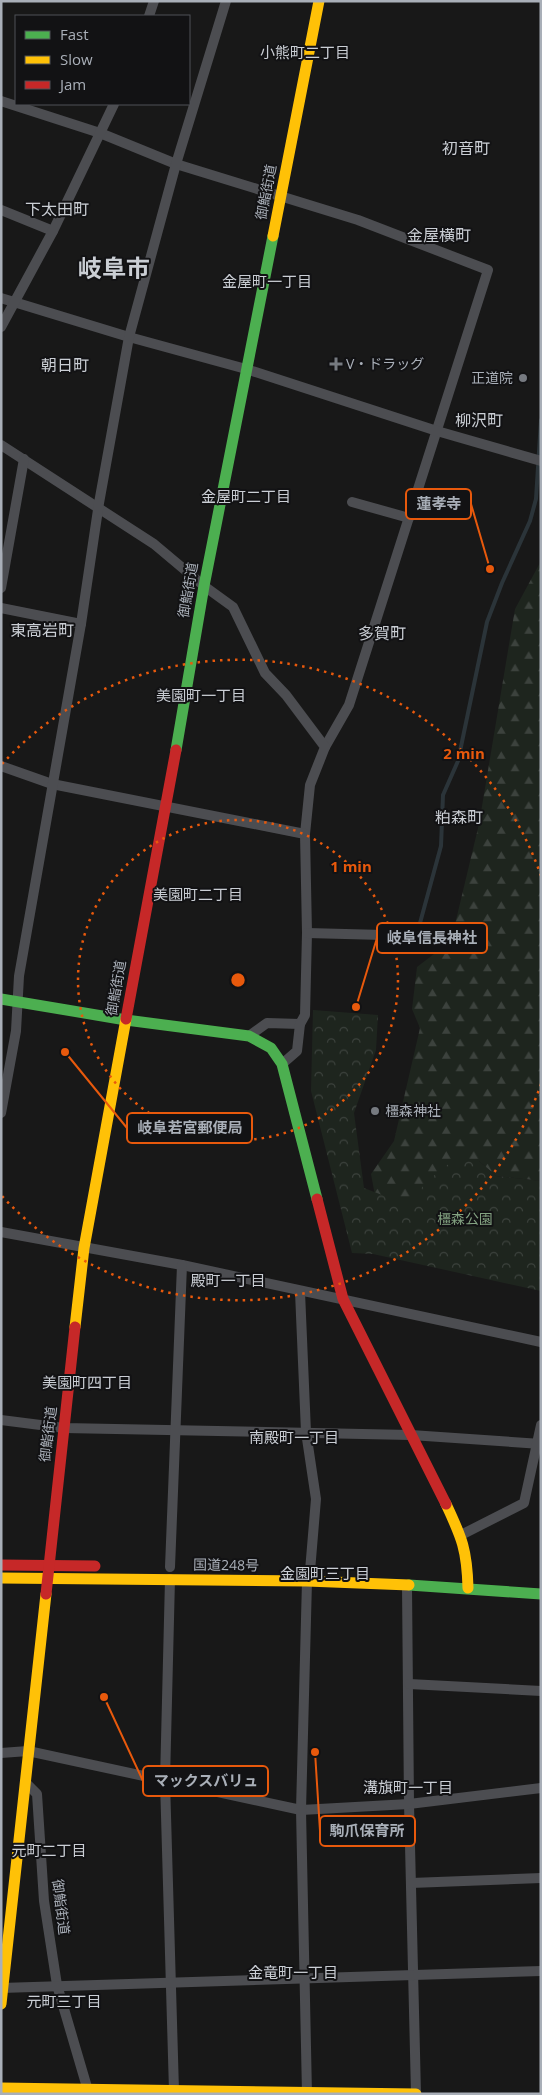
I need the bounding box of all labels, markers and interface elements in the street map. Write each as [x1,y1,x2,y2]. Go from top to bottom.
legend [15,15,190,105]
text: Fast [60,24,89,44]
district label: 小熊町二丁目 [260,42,350,62]
text: Slow [60,49,93,69]
text: Jam [58,74,86,94]
district label: 初音町 [442,137,490,159]
street label: 御鮨街道 [251,163,280,221]
district label: 下太田町 [25,198,89,220]
district label: 金屋横町 [407,224,471,246]
district label: 岐阜市 [78,251,150,284]
district label: 金屋町一丁目 [222,271,312,291]
district label: 朝日町 [41,354,89,376]
place label: V・ドラッグ [346,354,424,373]
marker: V・ドラッグ [330,358,342,370]
place label: 正道院 [471,368,513,387]
marker: 正道院 [517,372,529,384]
district label: 柳沢町 [455,409,503,431]
district label: 金屋町二丁目 [201,486,291,506]
callout: 蓮孝寺 [406,489,471,519]
text: 蓮孝寺 [416,493,462,513]
street label: 御鮨街道 [173,561,202,619]
district label: 東高岩町 [10,619,74,641]
district label: 多賀町 [358,622,406,644]
district label: 美園町一丁目 [156,685,246,705]
text: 2 min [443,743,485,763]
district label: 粕森町 [435,806,483,828]
text: 1 min [330,856,372,876]
district label: 美園町二丁目 [153,884,243,904]
callout: 岐阜信長神社 [377,923,487,953]
text: 岐阜信長神社 [387,927,477,947]
street label: 御鮨街道 [101,959,130,1017]
centre of rings [229,971,247,989]
place label: 橿森神社 [385,1101,441,1120]
marker: 橿森神社 [369,1105,381,1117]
callout: 岐阜若宮郵便局 [127,1113,252,1143]
text: 岐阜若宮郵便局 [137,1117,243,1137]
park label: 橿森公園 [437,1209,493,1228]
district label: 殿町一丁目 [190,1270,266,1290]
district label: 美園町四丁目 [42,1372,132,1392]
street label: 御鮨街道 [35,1405,60,1463]
district label: 南殿町一丁目 [249,1427,339,1447]
street label: 国道248号 [193,1554,259,1575]
district label: 金園町三丁目 [280,1563,370,1583]
callout: マックスバリュ [143,1766,268,1796]
text: マックスバリュ [154,1770,258,1790]
district label: 溝旗町一丁目 [363,1777,453,1797]
callout: 駒爪保育所 [320,1816,415,1846]
text: 駒爪保育所 [329,1820,405,1840]
district label: 元町二丁目 [11,1840,87,1860]
street label: 御鮨街道 [49,1878,74,1936]
district label: 金竜町一丁目 [248,1962,338,1982]
district label: 元町三丁目 [26,1991,102,2011]

